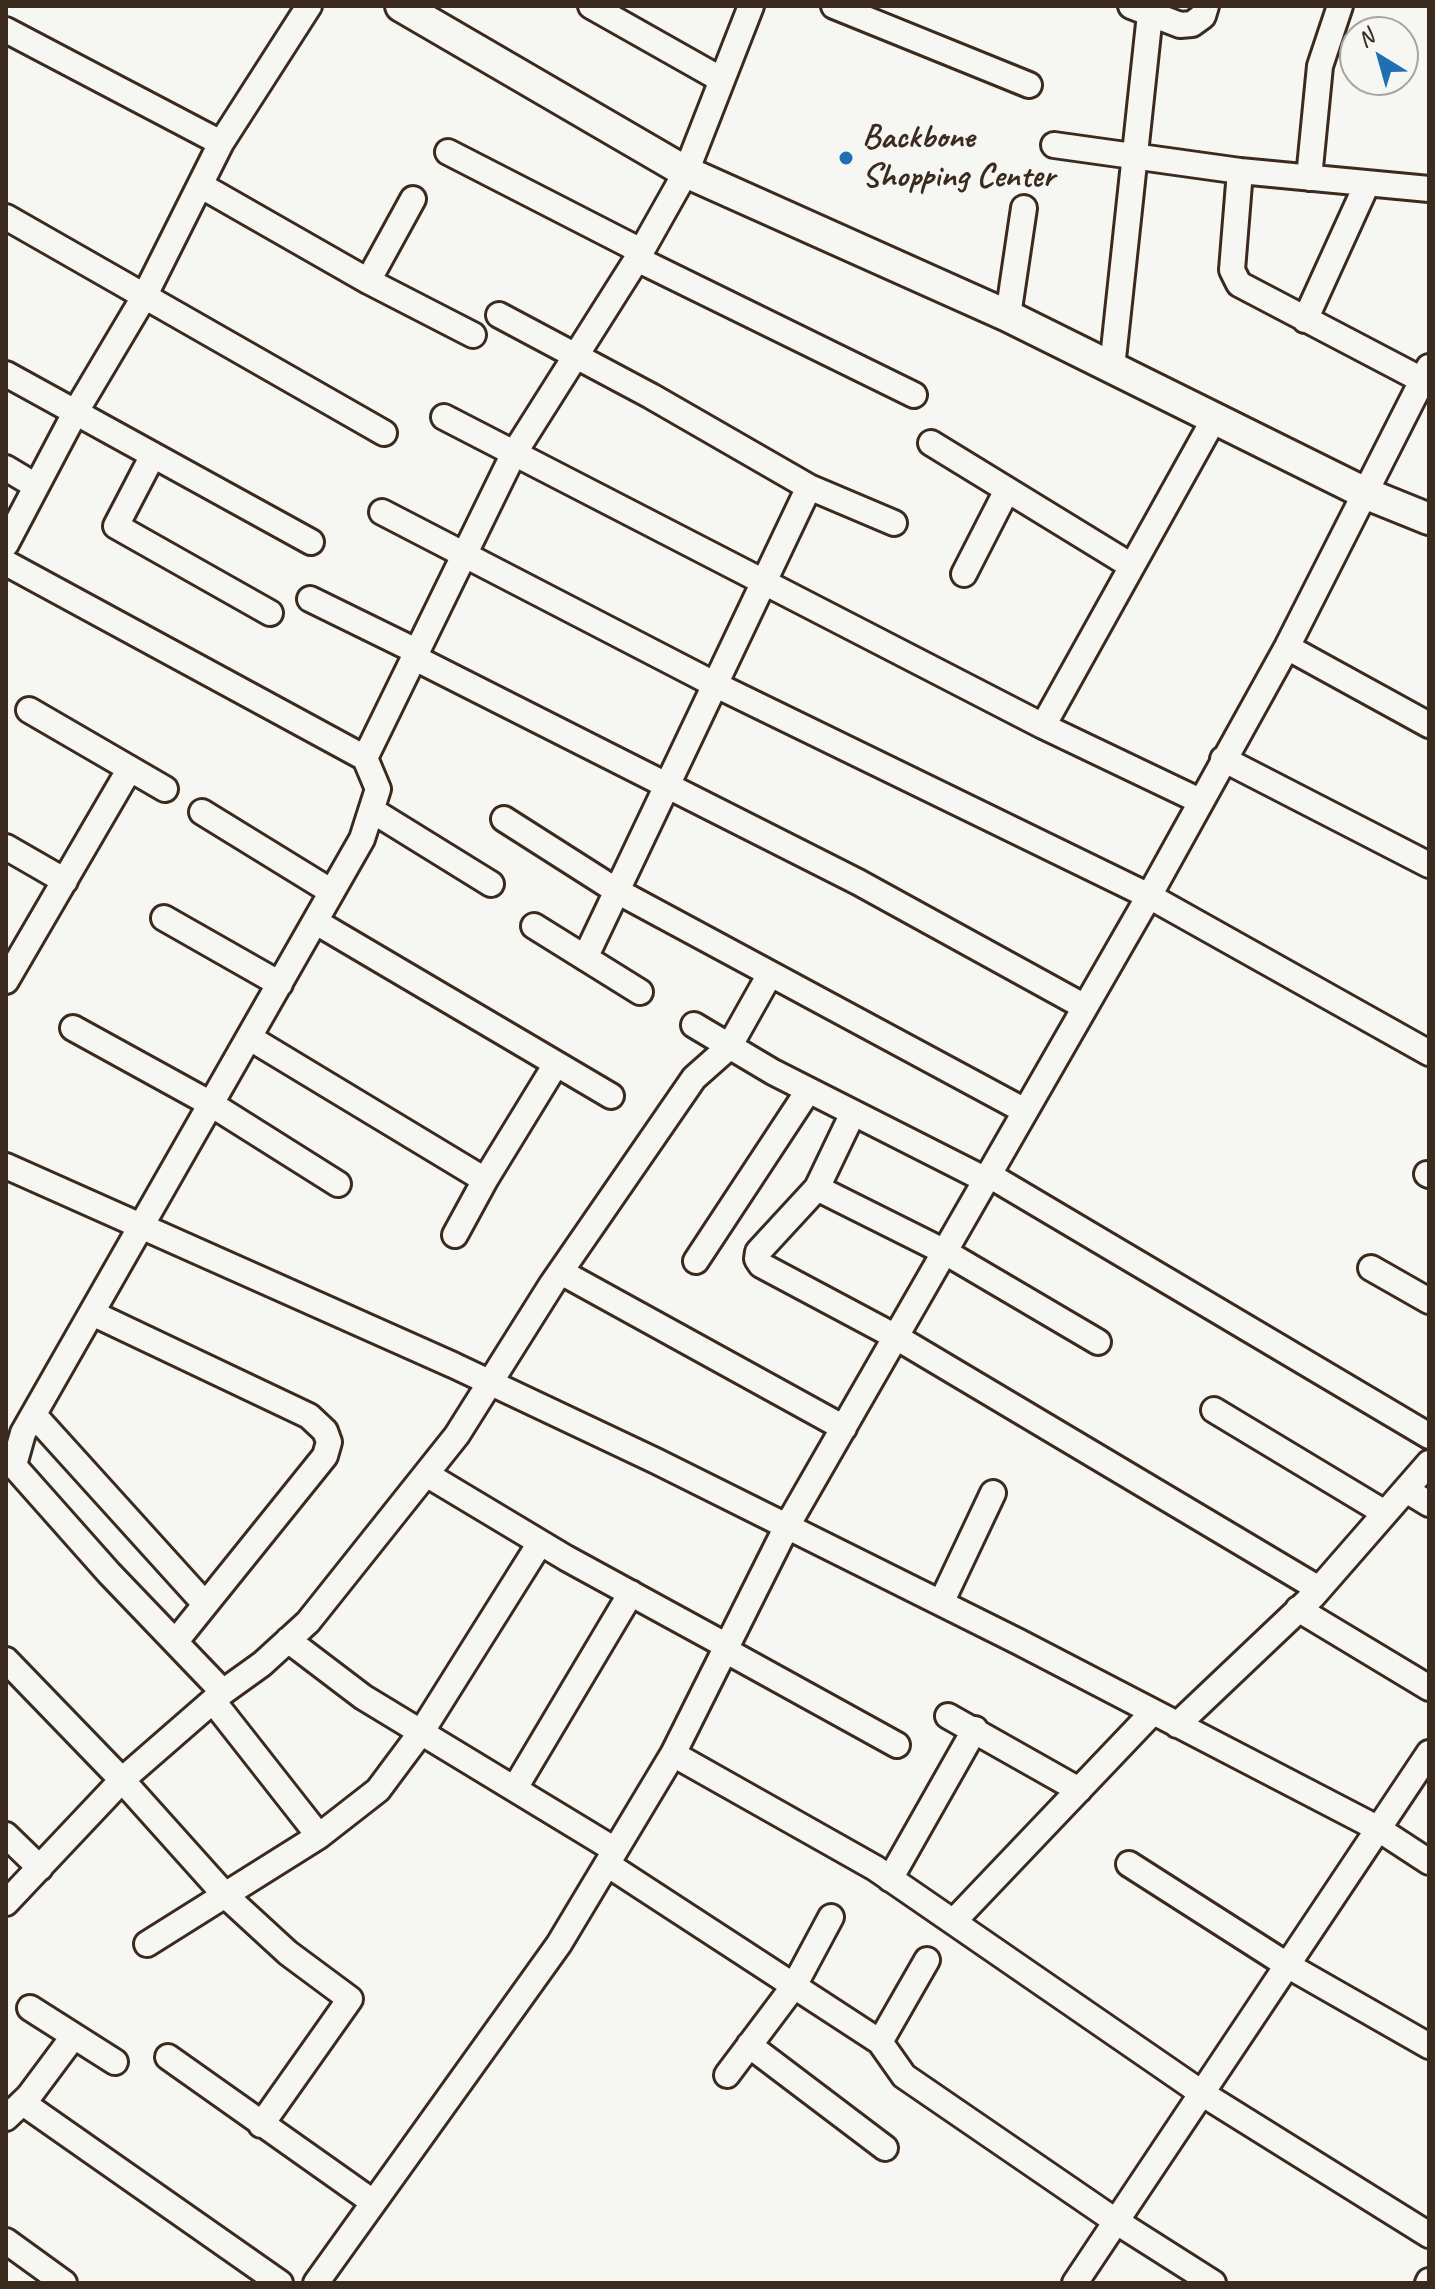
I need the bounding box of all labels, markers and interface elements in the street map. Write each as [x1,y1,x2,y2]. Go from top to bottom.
north arrow [1339,16,1419,96]
text: N [1352,23,1380,54]
place label: Backbone Shopping Center [862,118,1055,198]
marker: Backbone Shopping Center [837,149,855,167]

